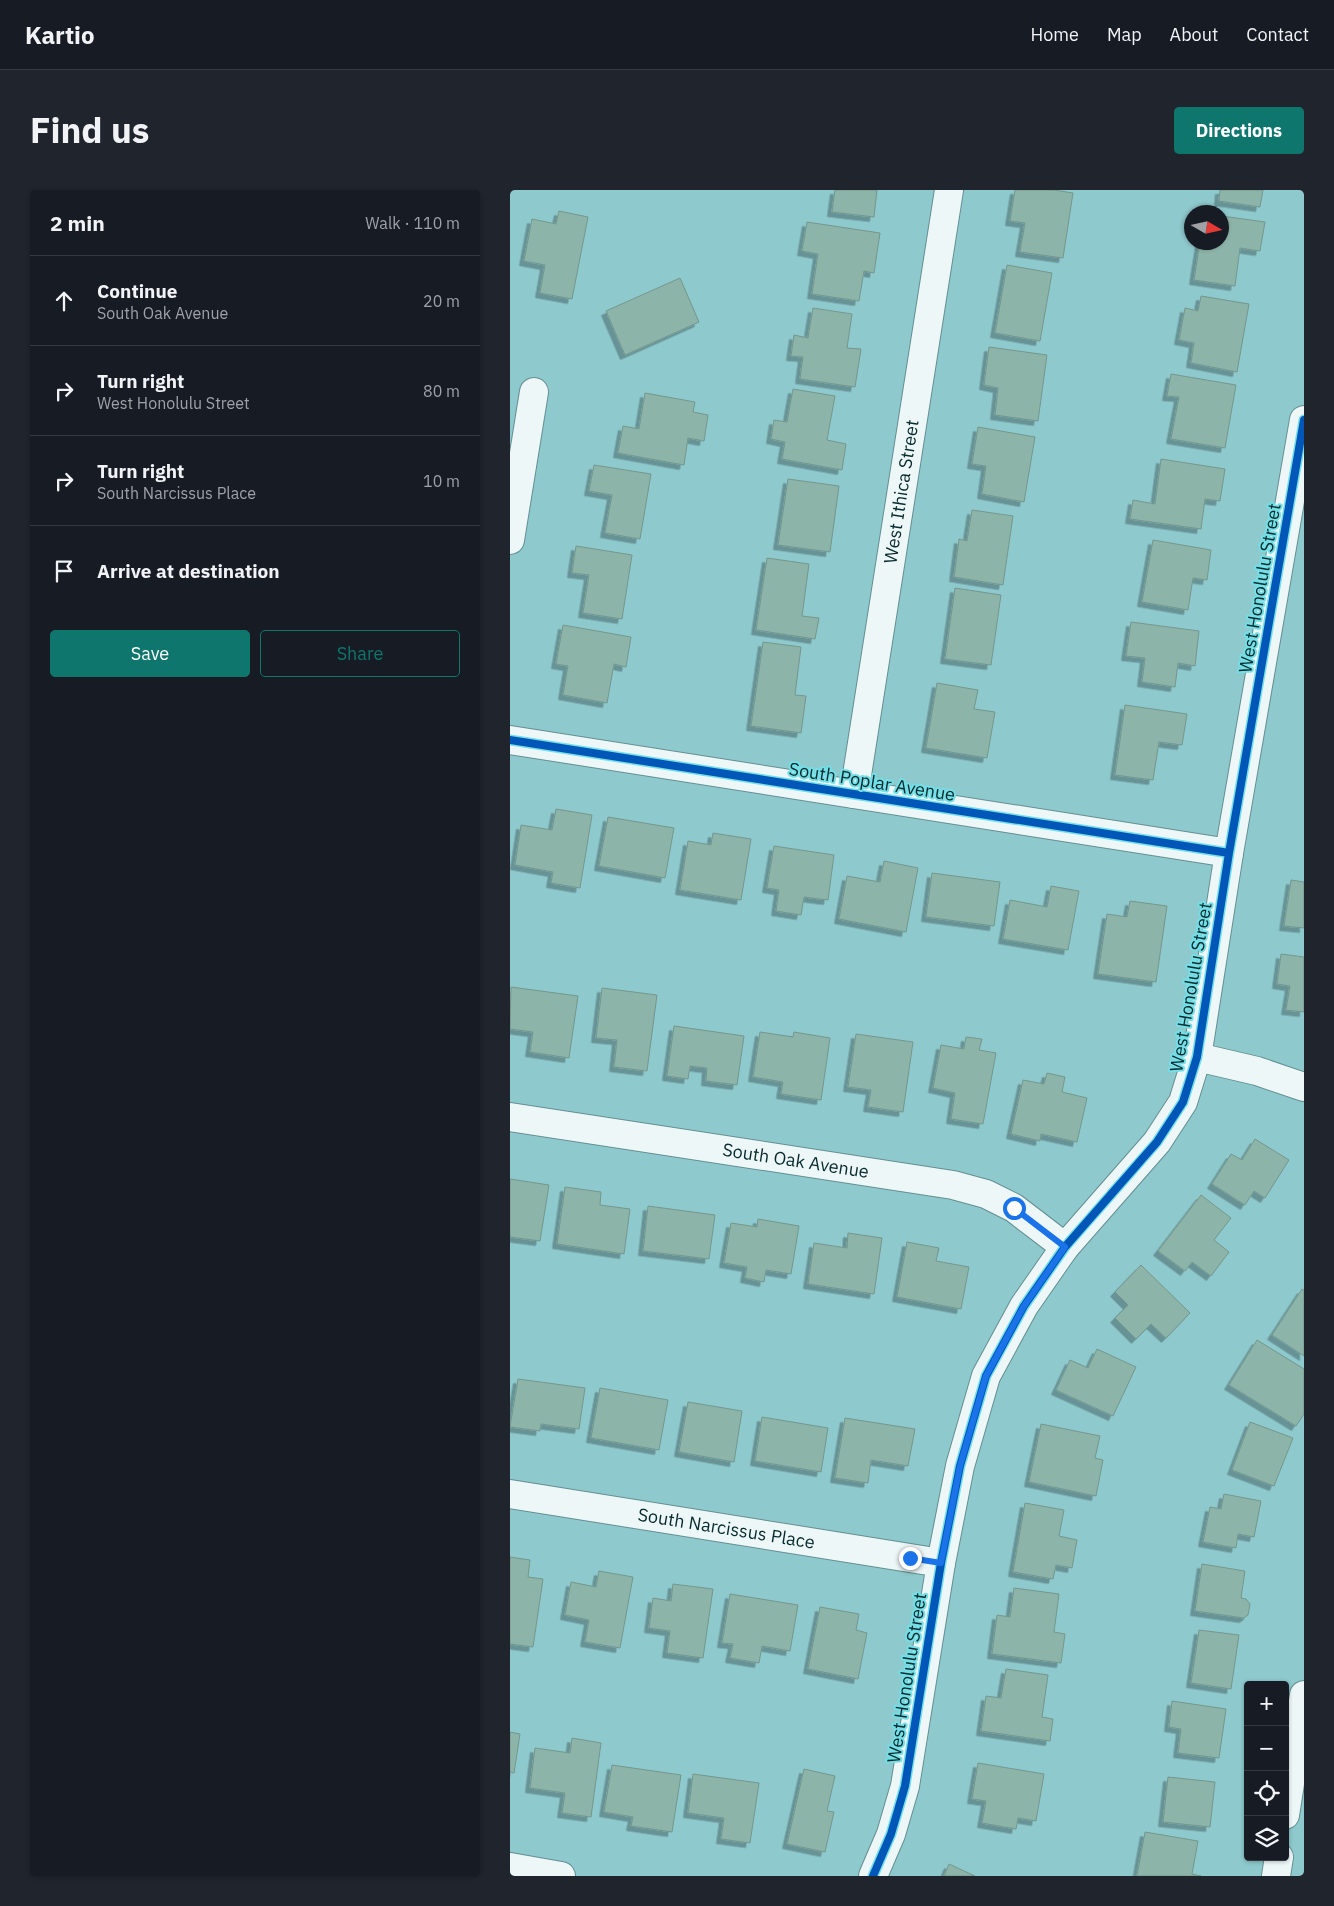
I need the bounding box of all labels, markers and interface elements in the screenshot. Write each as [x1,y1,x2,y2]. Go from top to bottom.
text: Kartio [25,19,95,51]
text: Home [1031,23,1079,46]
text: Map [1107,23,1142,46]
text: About [1170,23,1218,46]
text: Contact [1246,23,1309,46]
text: Find us [30,107,149,153]
button: Directions [1174,107,1304,154]
north arrow [1184,205,1229,250]
text: 2 min [50,209,105,237]
text: Walk · 110 m [365,213,460,233]
text: Continue [97,279,177,303]
icon: ahead [50,287,78,315]
text: 20 m [423,291,460,311]
text: South Oak Avenue [97,303,228,323]
text: Turn right [97,369,184,393]
icon: right [50,377,78,405]
text: 80 m [423,381,460,401]
text: West Honolulu Street [97,393,250,413]
street label: West Ithica Street [878,418,924,565]
text: Turn right [97,459,184,483]
icon: right [50,467,78,495]
text: 10 m [423,471,460,491]
text: South Narcissus Place [97,483,256,503]
street label: West Honolulu Street [1233,501,1286,675]
icon: arrive [50,557,78,585]
text: Arrive at destination [97,559,280,583]
button: Save [50,630,250,677]
button: Share [260,630,460,677]
street label: South Poplar Avenue [787,757,957,806]
street label: West Honolulu Street [1164,900,1217,1074]
street label: South Oak Avenue [721,1138,871,1183]
route start [1003,1197,1026,1220]
street label: South Narcissus Place [636,1503,817,1554]
route end [899,1547,922,1570]
street label: West Honolulu Street [882,1591,931,1765]
map controls [1244,1681,1289,1861]
button: + [1244,1681,1289,1726]
button: − [1244,1726,1289,1771]
button: locate [1244,1771,1289,1816]
button: layers [1244,1816,1289,1861]

